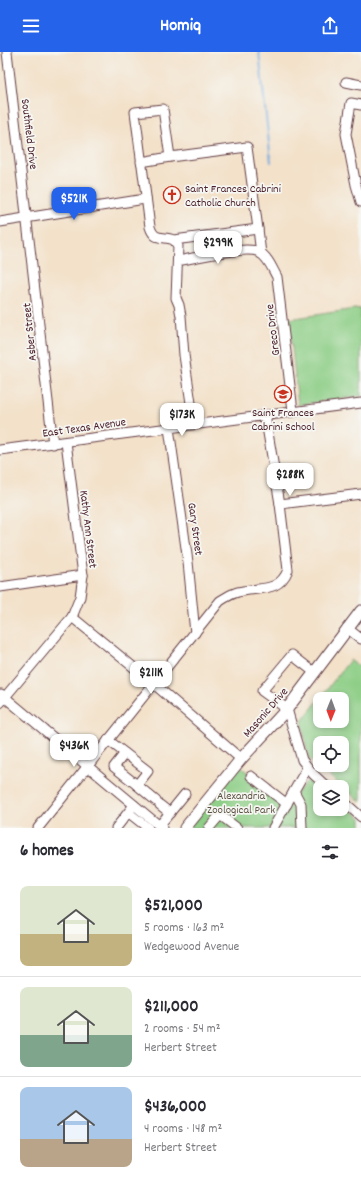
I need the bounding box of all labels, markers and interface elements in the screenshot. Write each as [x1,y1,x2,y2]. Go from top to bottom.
text: Homiq [160,14,201,39]
icon: menu [20,15,42,37]
icon: share [319,15,341,37]
street label: Southfield Drive [16,98,41,170]
place label: Saint Frances Cabrini Catholic Church [185,181,281,212]
church icon: Saint Frances Cabrini Catholic Church [162,185,182,205]
pin: $521K [46,187,102,221]
text: $521K [60,190,88,209]
pin: $299K [190,231,246,265]
text: $299K [203,234,233,253]
street label: Asber Street [19,301,42,362]
street label: Greco Drive [262,303,285,357]
school or university icon: Saint Frances Cabrini School [273,384,293,404]
pin: $173K [154,403,210,437]
place label: Saint Frances Cabrini School [251,405,315,436]
text: $173K [169,406,195,425]
street label: East Texas Avenue [41,414,127,443]
pin: $288K [262,463,318,497]
text: $288K [276,466,304,485]
street label: Kathy Ann Street [74,489,101,570]
street label: Gary Street [182,502,207,557]
pin: $211K [123,661,179,695]
text: $211K [139,664,163,683]
street label: Masonic Drive [240,684,293,742]
north arrow [313,692,349,728]
map controls [313,692,349,816]
pin: $436K [46,734,102,768]
button: locate [313,736,349,772]
text: $436K [59,737,89,756]
button: layers [313,780,349,816]
park label: Alexandria Zoological Park [207,788,275,819]
text: 6 homes [20,840,74,864]
icon: filters [319,841,341,863]
text: $521,000 [144,895,203,919]
icon: home [52,902,100,950]
text: 5 rooms · 163 m² [144,919,224,938]
text: Wedgewood Avenue [144,938,239,957]
text: $211,000 [144,996,199,1020]
icon: home [52,1003,100,1051]
text: 2 rooms · 54 m² [144,1020,220,1039]
text: Herbert Street [144,1039,217,1058]
text: $436,000 [144,1096,207,1120]
icon: home [52,1103,100,1151]
text: 4 rooms · 148 m² [144,1120,222,1139]
text: Herbert Street [144,1139,217,1158]

